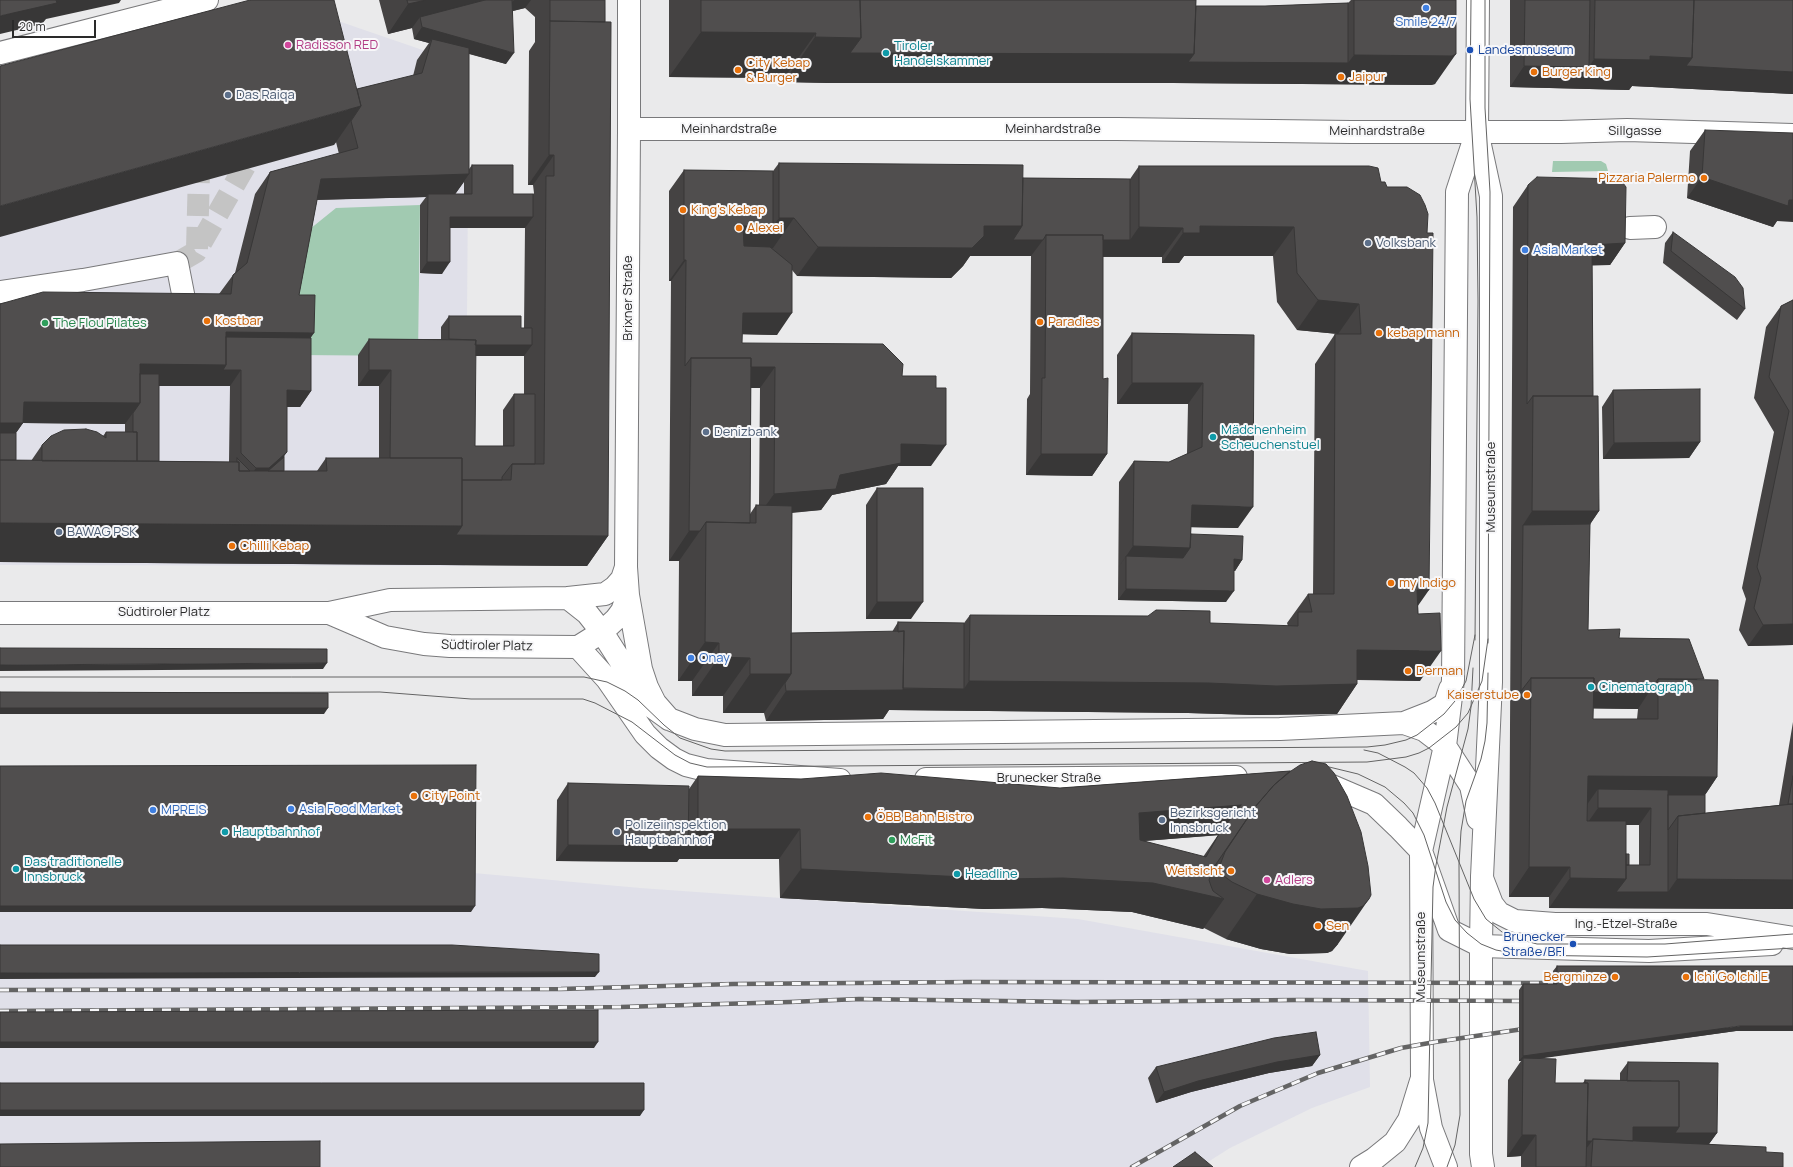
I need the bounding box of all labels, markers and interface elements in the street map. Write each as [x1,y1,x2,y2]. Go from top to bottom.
marker: Smile 24/7 [1421,3,1431,13]
scale bar [14,12,98,38]
place label: Smile 24/7 [1395,14,1457,30]
text: 20 m [19,18,46,35]
place label: Radisson RED [296,37,378,53]
place label: Tiroler Handelskammer [894,38,991,69]
marker: Radisson RED [283,40,293,50]
place label: Landesmuseum [1478,42,1574,58]
marker: Landesmuseum [1465,45,1475,55]
marker: Tiroler Handelskammer [881,48,891,58]
place label: City Kebap & Burger [746,55,810,86]
place label: Burger King [1542,64,1611,80]
marker: City Kebap & Burger [733,65,743,75]
marker: Burger King [1529,67,1539,77]
place label: Jaipur [1349,69,1385,85]
marker: Jaipur [1336,72,1346,82]
place label: Das Raiqa [236,87,295,103]
marker: Das Raiqa [223,90,233,100]
street label: Meinhardstraße [681,121,777,137]
street label: Meinhardstraße [1005,121,1101,137]
street label: Meinhardstraße [1329,123,1425,139]
street label: Sillgasse [1608,123,1662,139]
place label: Pizzaria Palermo [1598,170,1696,186]
marker: Pizzaria Palermo [1699,173,1709,183]
place label: King's Kebap [691,202,766,218]
marker: King's Kebap [678,205,688,215]
place label: Alexei [747,220,783,236]
marker: Alexei [734,223,744,233]
place label: Volksbank [1376,235,1436,251]
marker: Volksbank [1363,238,1373,248]
place label: Asia Market [1533,242,1603,258]
marker: Asia Market [1520,245,1530,255]
street label: Brixner Straße [620,255,636,341]
place label: Kostbar [215,313,261,329]
place label: Paradies [1048,314,1100,330]
place label: The Flou Pilates [53,315,147,331]
marker: Kostbar [202,316,212,326]
marker: Paradies [1035,317,1045,327]
marker: The Flou Pilates [40,318,50,328]
place label: kebap mann [1387,325,1460,341]
marker: kebap mann [1374,328,1384,338]
place label: Mädchenheim Scheuchenstuel [1221,422,1320,453]
place label: Denizbank [714,424,777,440]
marker: Denizbank [701,427,711,437]
marker: Mädchenheim Scheuchenstuel [1208,432,1218,442]
street label: Museumstraße [1483,442,1499,532]
place label: BAWAG PSK [67,524,137,540]
marker: BAWAG PSK [54,527,64,537]
place label: Chilli Kebap [240,538,309,554]
marker: Chilli Kebap [227,541,237,551]
place label: my Indigo [1399,575,1456,591]
marker: my Indigo [1386,578,1396,588]
street label: Südtiroler Platz [118,604,210,620]
street label: Südtiroler Platz [441,637,533,655]
place label: Onay [699,650,730,666]
marker: Onay [686,653,696,663]
place label: Derman [1416,663,1463,679]
marker: Derman [1403,666,1413,676]
place label: Cinematograph [1599,679,1692,695]
marker: Cinematograph [1586,682,1596,692]
place label: Kaiserstube [1447,687,1519,703]
marker: Kaiserstube [1522,690,1532,700]
street label: Brunecker Straße [997,770,1101,786]
place label: City Point [422,788,480,804]
marker: City Point [409,791,419,801]
place label: Asia Food Market [299,801,401,817]
place label: MPREIS [161,802,206,818]
marker: Asia Food Market [286,804,296,814]
marker: MPREIS [148,805,158,815]
place label: Bezirksgericht Innsbruck [1170,805,1256,836]
place label: ÖBB Bahn Bistro [876,809,972,825]
marker: ÖBB Bahn Bistro [863,812,873,822]
marker: Bezirksgericht Innsbruck [1157,815,1167,825]
place label: Polizeiinspektion Hauptbahnhof [625,817,727,848]
place label: Hauptbahnhof [233,824,320,840]
marker: Hauptbahnhof [220,827,230,837]
marker: Polizeiinspektion Hauptbahnhof [612,827,622,837]
place label: McFit [900,832,933,848]
marker: McFit [887,835,897,845]
place label: Das traditionelle Innsbruck [24,854,122,885]
place label: Weitsicht [1166,863,1223,879]
marker: Das traditionelle Innsbruck [11,864,21,874]
place label: Headline [965,866,1018,882]
marker: Weitsicht [1226,866,1236,876]
marker: Headline [952,869,962,879]
place label: Adlers [1275,872,1313,888]
marker: Adlers [1262,875,1272,885]
street label: Museumstraße [1413,912,1429,1002]
street label: Ing.-Etzel-Straße [1575,916,1677,932]
place label: Sen [1326,918,1349,934]
marker: Sen [1313,921,1323,931]
place label: Brunecker Straße/BFI [1502,929,1565,960]
marker: Brunecker Straße/BFI [1568,939,1578,949]
place label: Bergminze [1544,969,1607,985]
place label: Ichi Go Ichi E [1694,969,1768,985]
marker: Bergminze [1610,972,1620,982]
marker: Ichi Go Ichi E [1681,972,1691,982]

